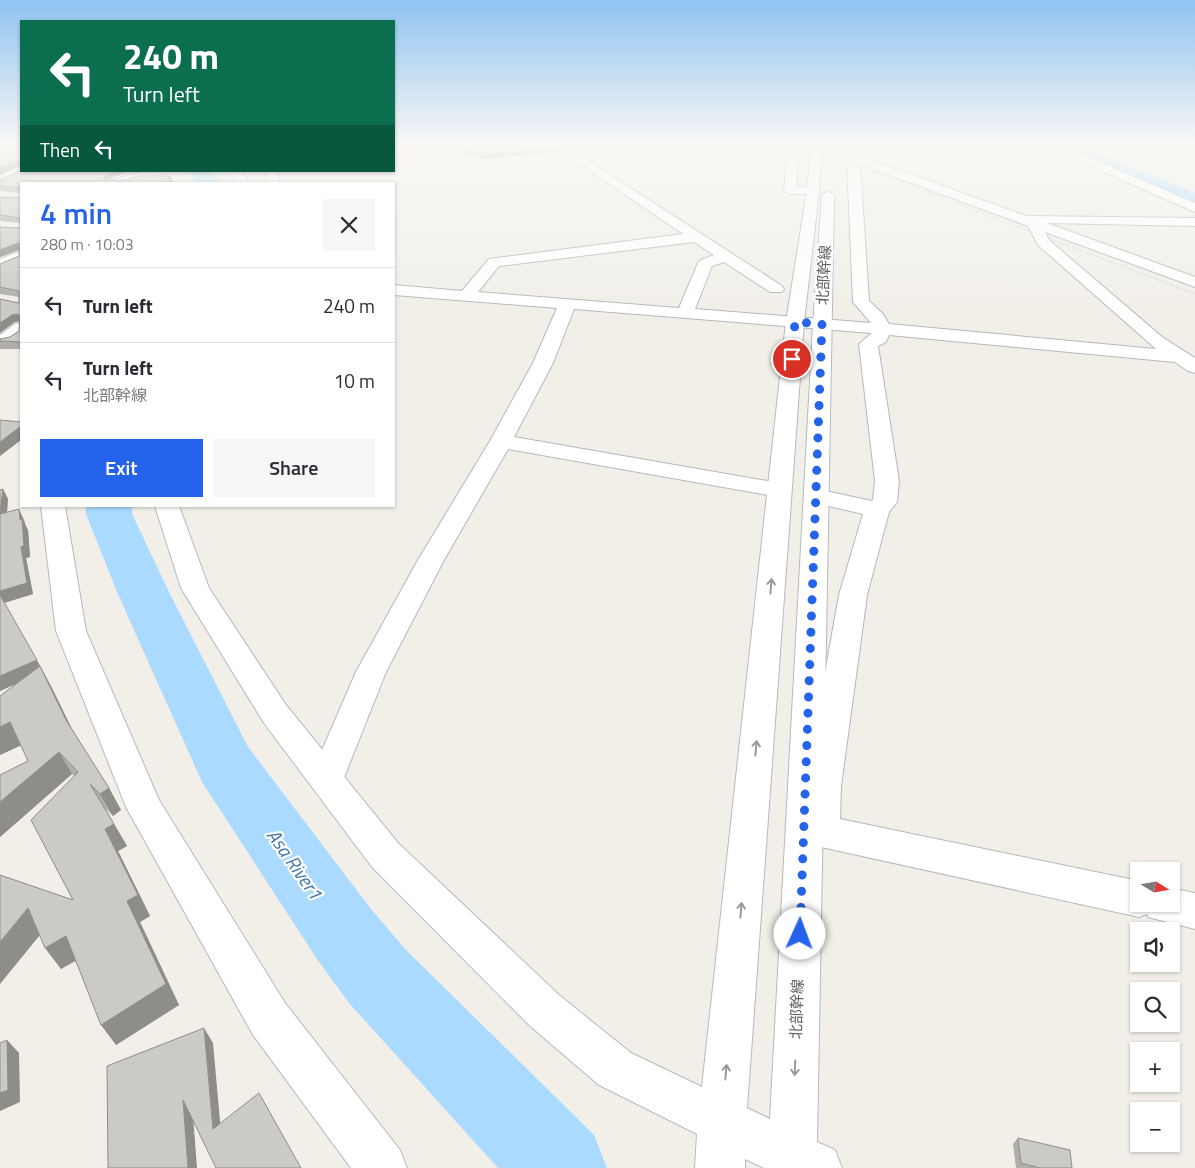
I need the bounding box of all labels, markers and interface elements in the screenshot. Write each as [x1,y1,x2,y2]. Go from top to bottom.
text: 240 m [123,29,219,83]
icon: left [40,40,105,105]
text: Turn left [123,77,200,111]
text: Then [40,135,80,164]
icon: left [90,135,118,163]
text: 4 min [40,190,112,236]
button: close [323,199,375,251]
text: 280 m · 10:03 [40,232,134,256]
street label: 北部幹線 [810,244,837,306]
icon: left [40,291,68,319]
text: Turn left [83,291,153,320]
text: 240 m [323,291,375,320]
pin [771,338,813,380]
icon: arrive [778,345,806,373]
text: Turn left [83,353,153,382]
icon: left [40,366,68,394]
text: 10 m [334,366,375,395]
text: 北部幹線 [83,383,147,407]
button: Exit [40,439,203,497]
button: Share [213,439,375,497]
one-way arrow [766,579,775,595]
one-way arrow [751,741,761,757]
water label: Asa River1 [260,822,331,905]
north arrow [1130,862,1180,912]
map controls [1130,862,1180,1152]
one-way arrow [736,902,746,918]
position arrow [773,907,825,959]
button: sound [1130,922,1180,972]
street label: 北部幹線 [784,979,809,1039]
button: search [1130,982,1180,1032]
button: + [1130,1042,1180,1092]
one-way arrow [790,1060,799,1076]
one-way arrow [721,1064,731,1080]
button: − [1130,1102,1180,1152]

